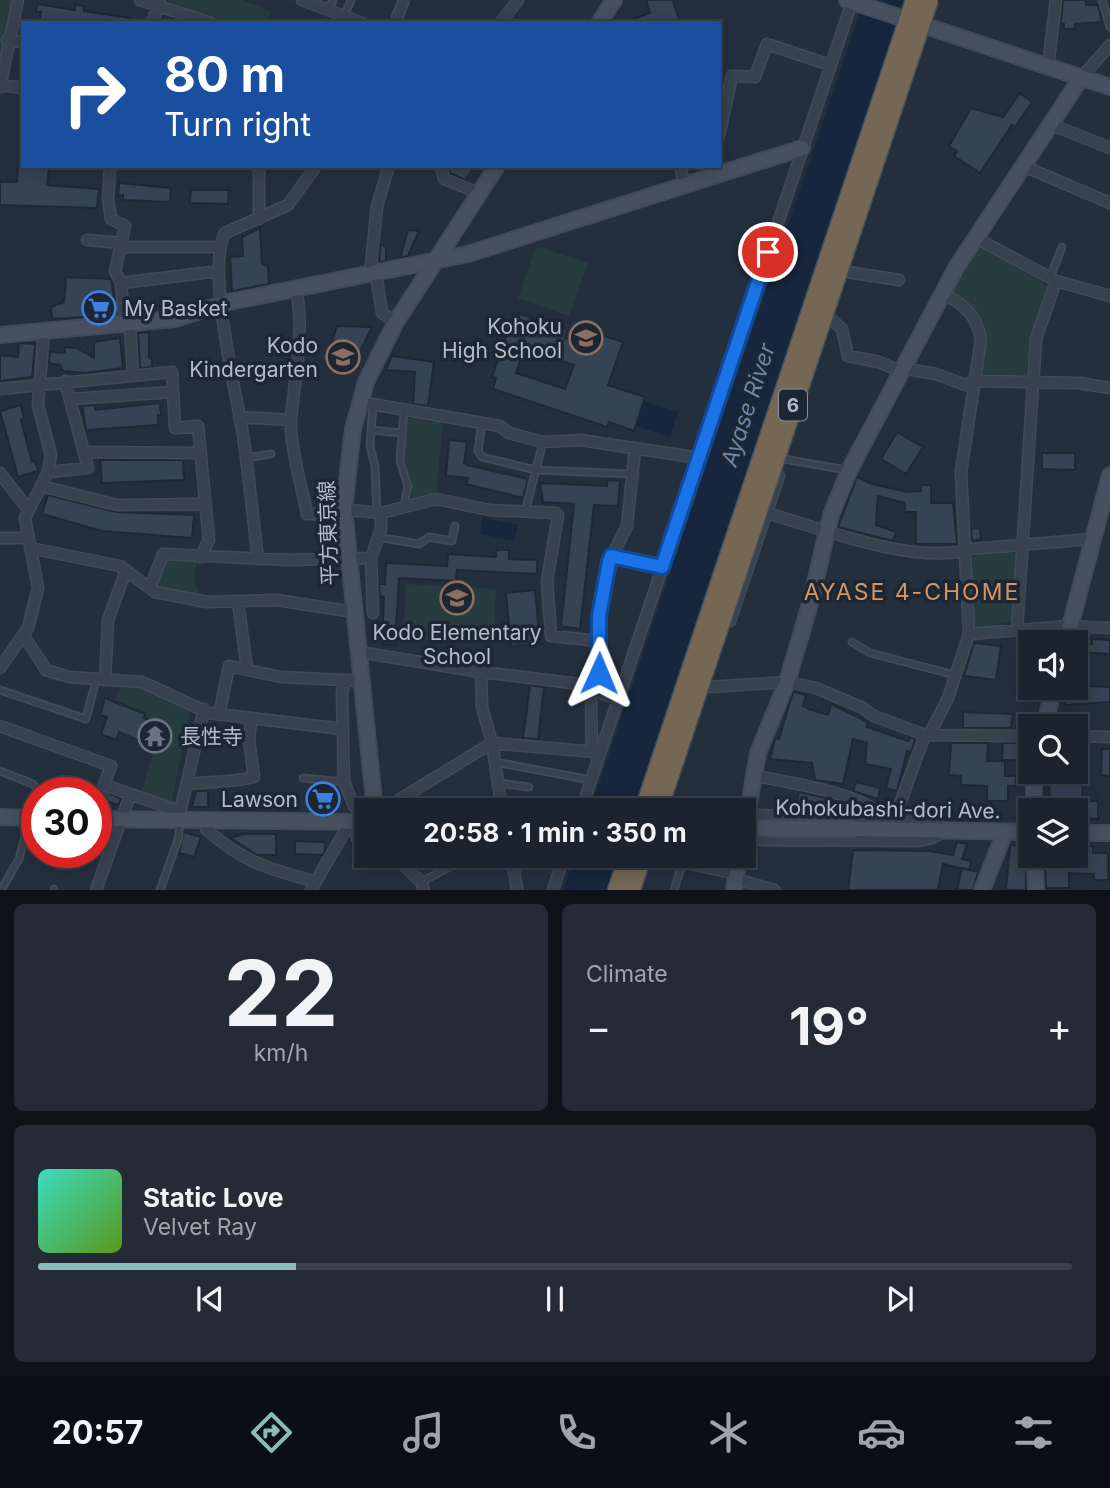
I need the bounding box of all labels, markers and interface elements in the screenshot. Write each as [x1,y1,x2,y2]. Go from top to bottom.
text: 80 m [164,45,285,104]
icon: right [49,49,140,140]
text: Turn right [164,105,311,144]
pin [738,222,798,282]
icon: arrive [749,233,787,271]
supermarket icon: My Basket [80,289,118,327]
place label: My Basket [124,296,228,321]
place label: Kohoku High School [442,314,562,363]
school or university icon: Kohoku High School [567,319,605,357]
place label: Kodo Kindergarten [189,333,318,382]
school or university icon: Kodo Kindergarten [324,338,362,376]
water label: Ayase River [715,339,781,471]
road number: 6 [779,390,807,420]
street label: 平方東京線 [314,480,342,586]
district label: AYASE 4-CHOME [804,578,1020,606]
school or university icon: Kodo Elementary School [438,579,476,617]
place label: Kodo Elementary School [372,620,542,669]
map controls [1018,630,1088,868]
button: sound [1018,630,1088,700]
position arrow [562,636,636,710]
button: search [1018,714,1088,784]
temple icon: 長性寺 [136,717,174,755]
place label: 長性寺 [180,724,243,749]
speed limit sign: 30 [21,777,112,868]
supermarket icon: Lawson [304,780,342,818]
place label: Lawson [221,787,298,812]
street label: Kohokubashi-dori Ave. [775,795,1001,823]
button: layers [1018,798,1088,868]
text: 20:58 · 1 min · 350 m [423,817,687,848]
text: 22 [224,938,338,1048]
text: Climate [586,960,668,988]
text: 19° [789,995,869,1058]
text: − [586,1004,611,1050]
text: + [1047,1004,1072,1050]
text: km/h [254,1039,308,1067]
text: Static Love [143,1182,284,1213]
text: Velvet Ray [143,1213,257,1241]
icon: previous [191,1280,229,1318]
icon: pause [536,1280,574,1318]
icon: next [881,1280,919,1318]
icon: directions [247,1408,296,1457]
icon: music [399,1408,448,1457]
icon: phone [552,1408,601,1457]
icon: climate [704,1408,753,1457]
icon: car [857,1408,906,1457]
icon: filters [1009,1408,1058,1457]
text: 20:57 [52,1413,143,1452]

